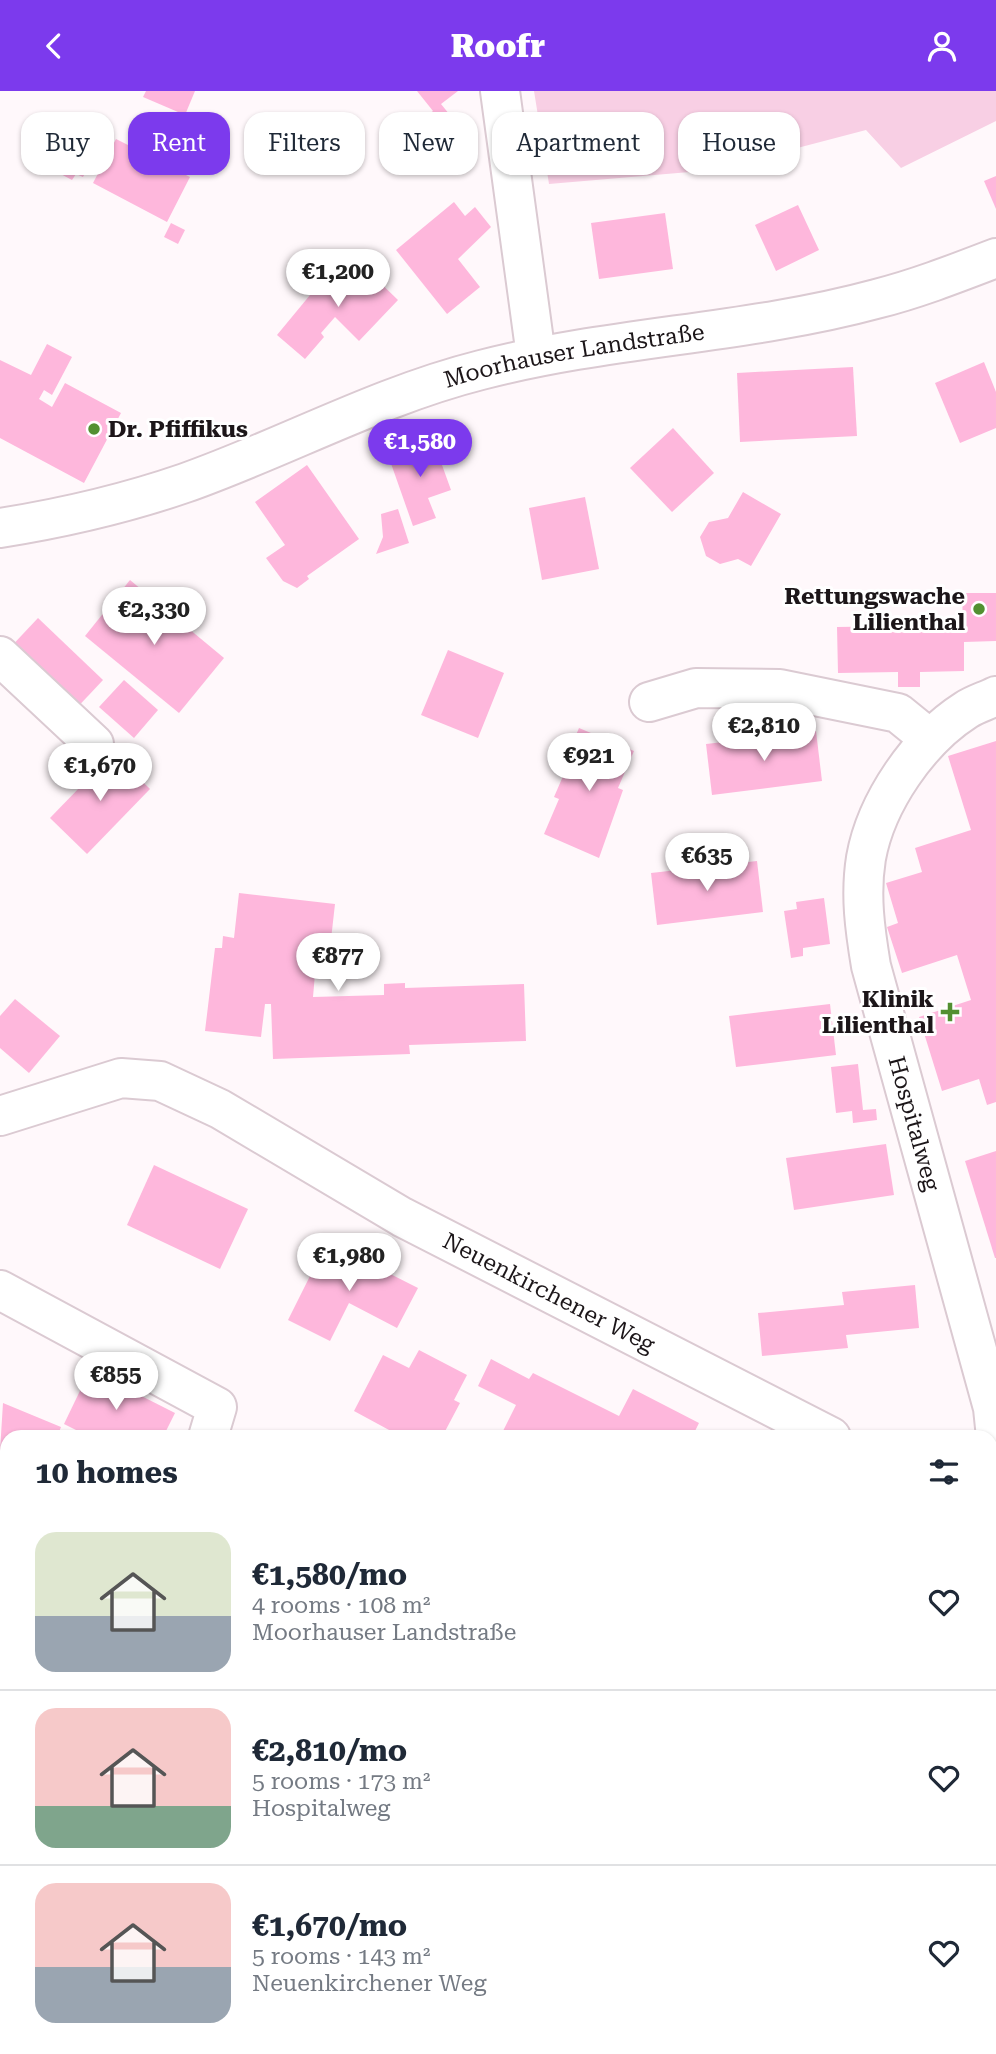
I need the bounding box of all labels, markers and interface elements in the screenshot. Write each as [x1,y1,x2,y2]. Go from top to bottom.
icon: back [35,27,73,65]
text: Roofr [451,27,545,65]
icon: person [923,27,961,65]
chip: Buy [21,112,114,175]
chip: Rent [128,112,230,175]
chip: Filters [244,112,365,175]
chip: New [379,112,478,175]
chip: Apartment [492,112,664,175]
chip: House [678,112,800,175]
pin: €1,200 [281,249,395,309]
text: €1,200 [302,258,374,285]
street label: Moorhauser Landstraße [441,318,706,393]
place label: Dr. Pfiffikus [108,416,248,443]
pin: €1,580 [363,419,477,479]
marker: Dr. Pfiffikus [86,421,102,437]
text: €1,580 [384,428,456,455]
place label: Rettungswache Lilienthal [784,583,965,636]
pin: €2,330 [97,587,211,647]
text: €2,330 [118,596,190,623]
marker: Rettungswache Lilienthal [971,601,987,617]
pin: €2,810 [707,703,821,763]
text: €2,810 [728,712,800,739]
pin: €921 [548,733,630,793]
text: €921 [563,742,615,769]
pin: €1,670 [43,743,157,803]
text: €1,670 [64,752,136,779]
pin: €635 [666,833,748,893]
text: €635 [681,842,733,869]
pin: €877 [297,933,379,993]
text: €877 [312,942,364,969]
place label: Klinik Lilienthal [822,986,934,1039]
marker: Klinik Lilienthal [940,1002,960,1022]
street label: Hospitalweg [883,1053,946,1194]
street label: Neuenkirchener Weg [438,1227,660,1358]
pin: €1,980 [292,1233,406,1293]
text: €1,980 [313,1242,385,1269]
pin: €855 [75,1353,157,1412]
text: €855 [90,1361,142,1388]
icon: filters [925,1453,963,1491]
text: 10 homes [35,1455,178,1490]
text: €1,580/mo [252,1557,407,1592]
icon: home [91,1560,175,1644]
icon: heart [925,1583,963,1621]
text: 4 rooms · 108 m² [252,1592,430,1619]
text: Moorhauser Landstraße [252,1619,516,1646]
text: €2,810/mo [252,1733,407,1768]
icon: home [91,1736,175,1820]
icon: heart [925,1759,963,1797]
text: 5 rooms · 173 m² [252,1768,430,1795]
text: Hospitalweg [252,1795,390,1822]
text: €1,670/mo [252,1908,407,1943]
icon: home [91,1911,175,1995]
icon: heart [925,1934,963,1972]
text: 5 rooms · 143 m² [252,1943,430,1970]
text: Neuenkirchener Weg [252,1970,486,1997]

